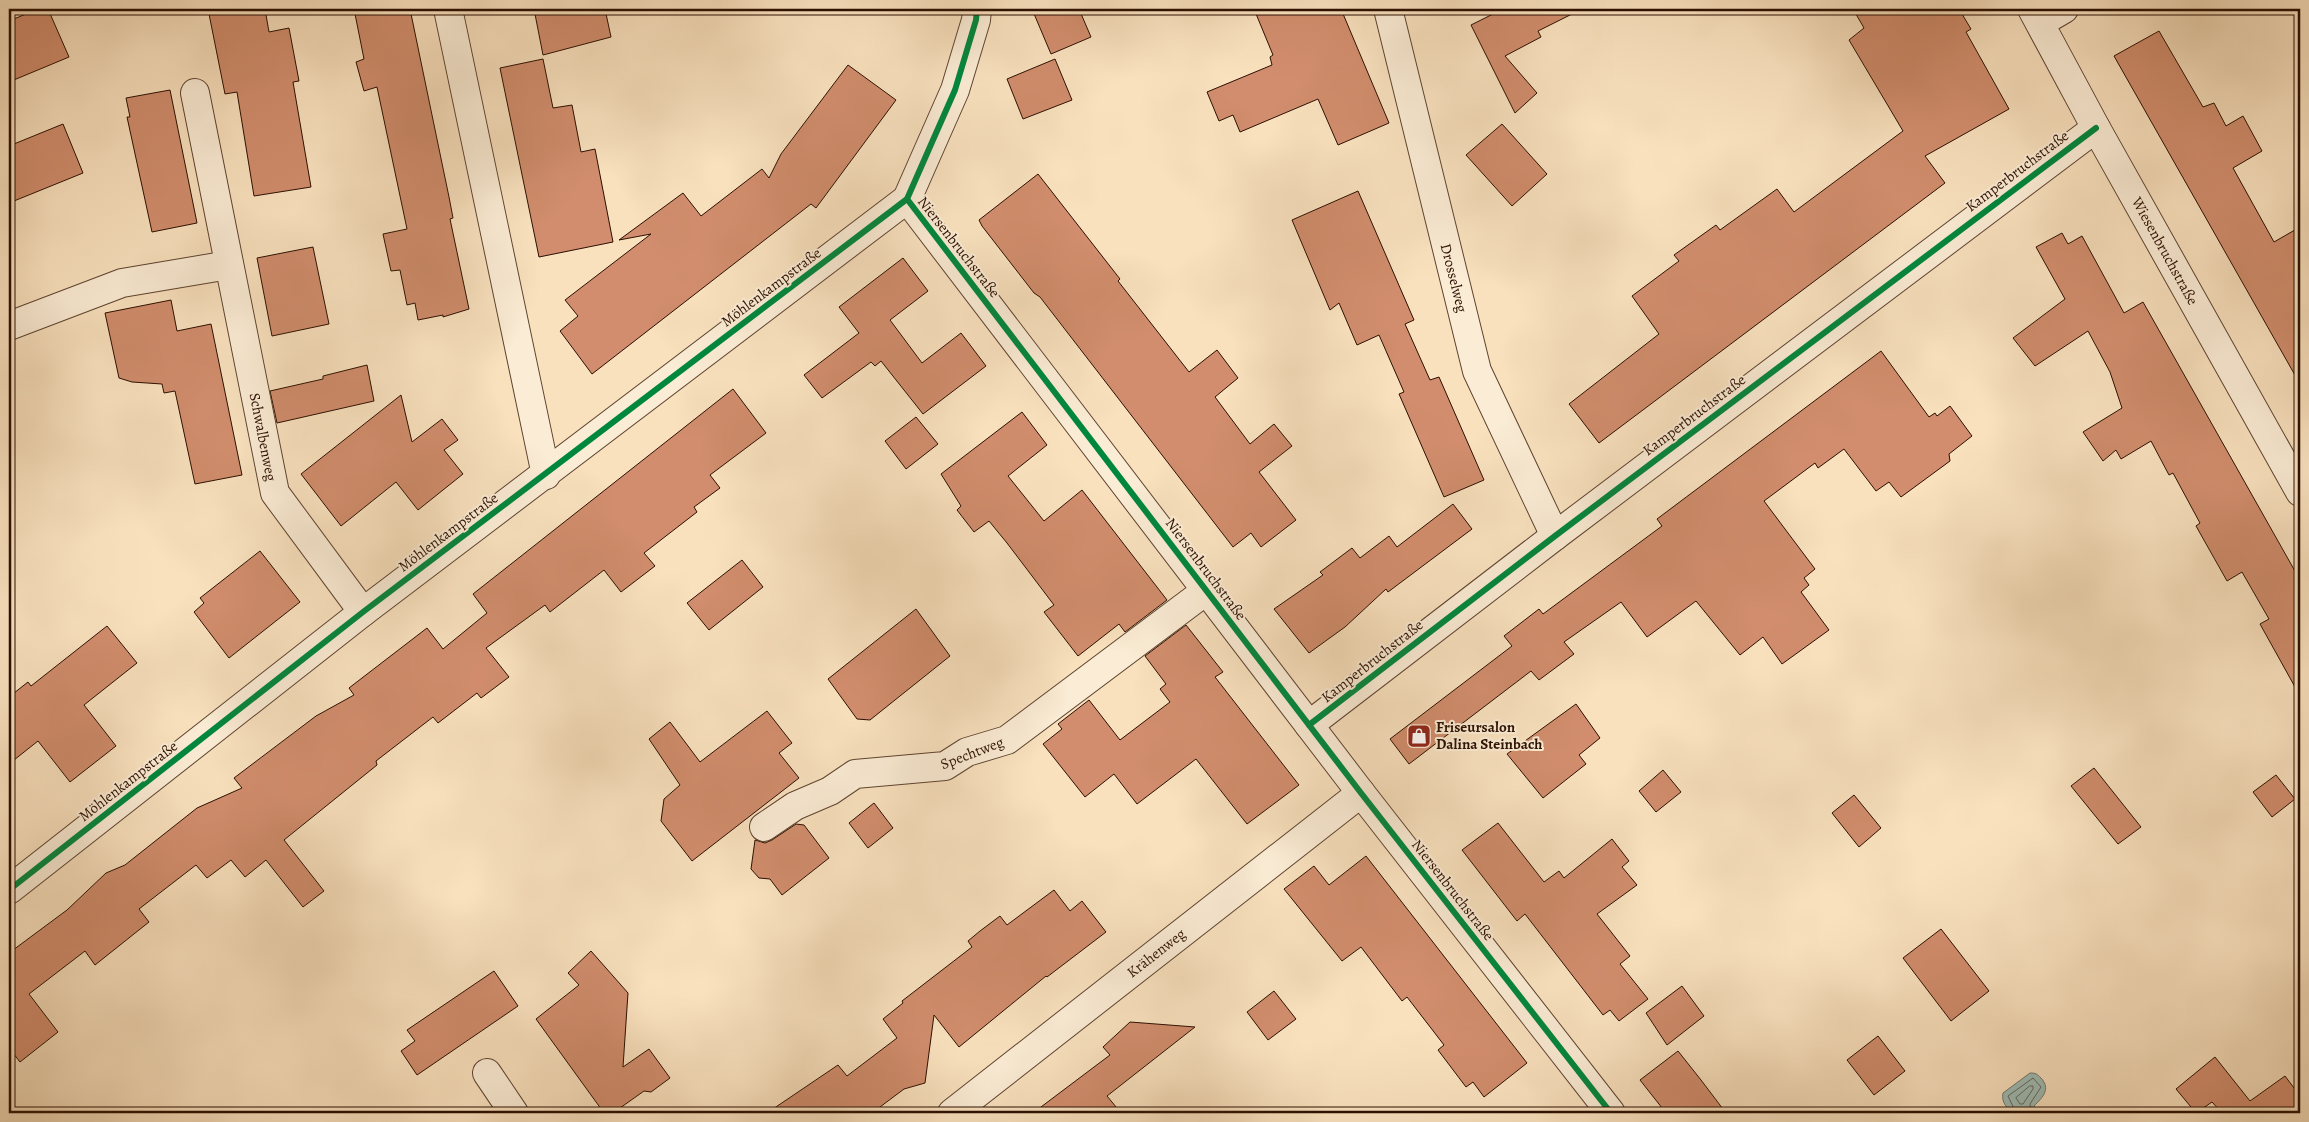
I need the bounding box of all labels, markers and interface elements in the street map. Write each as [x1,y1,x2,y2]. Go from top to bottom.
street label: Kamperbruchstraße [1961,125,2073,216]
street label: Niersenbruchstraße [913,192,1005,302]
street label: Wiesenbruchstraße [2127,193,2203,309]
street label: Drosselweg [1436,241,1472,315]
street label: Möhlenkampstraße [717,243,825,331]
street label: Kamperbruchstraße [1638,369,1750,460]
street label: Schwalbenweg [245,391,281,483]
street label: Möhlenkampstraße [394,488,502,576]
street label: Niersenbruchstraße [1161,514,1251,624]
street label: Kamperbruchstraße [1317,615,1427,707]
place label: Friseursalon Dalina Steinbach [1436,717,1543,754]
shop icon: Friseursalon Dalina Steinbach [1406,723,1432,749]
street label: Spechtweg [937,732,1007,774]
street label: Möhlenkampstraße [74,736,182,826]
street label: Niersenbruchstraße [1407,835,1499,945]
street label: Krähenweg [1123,924,1190,982]

